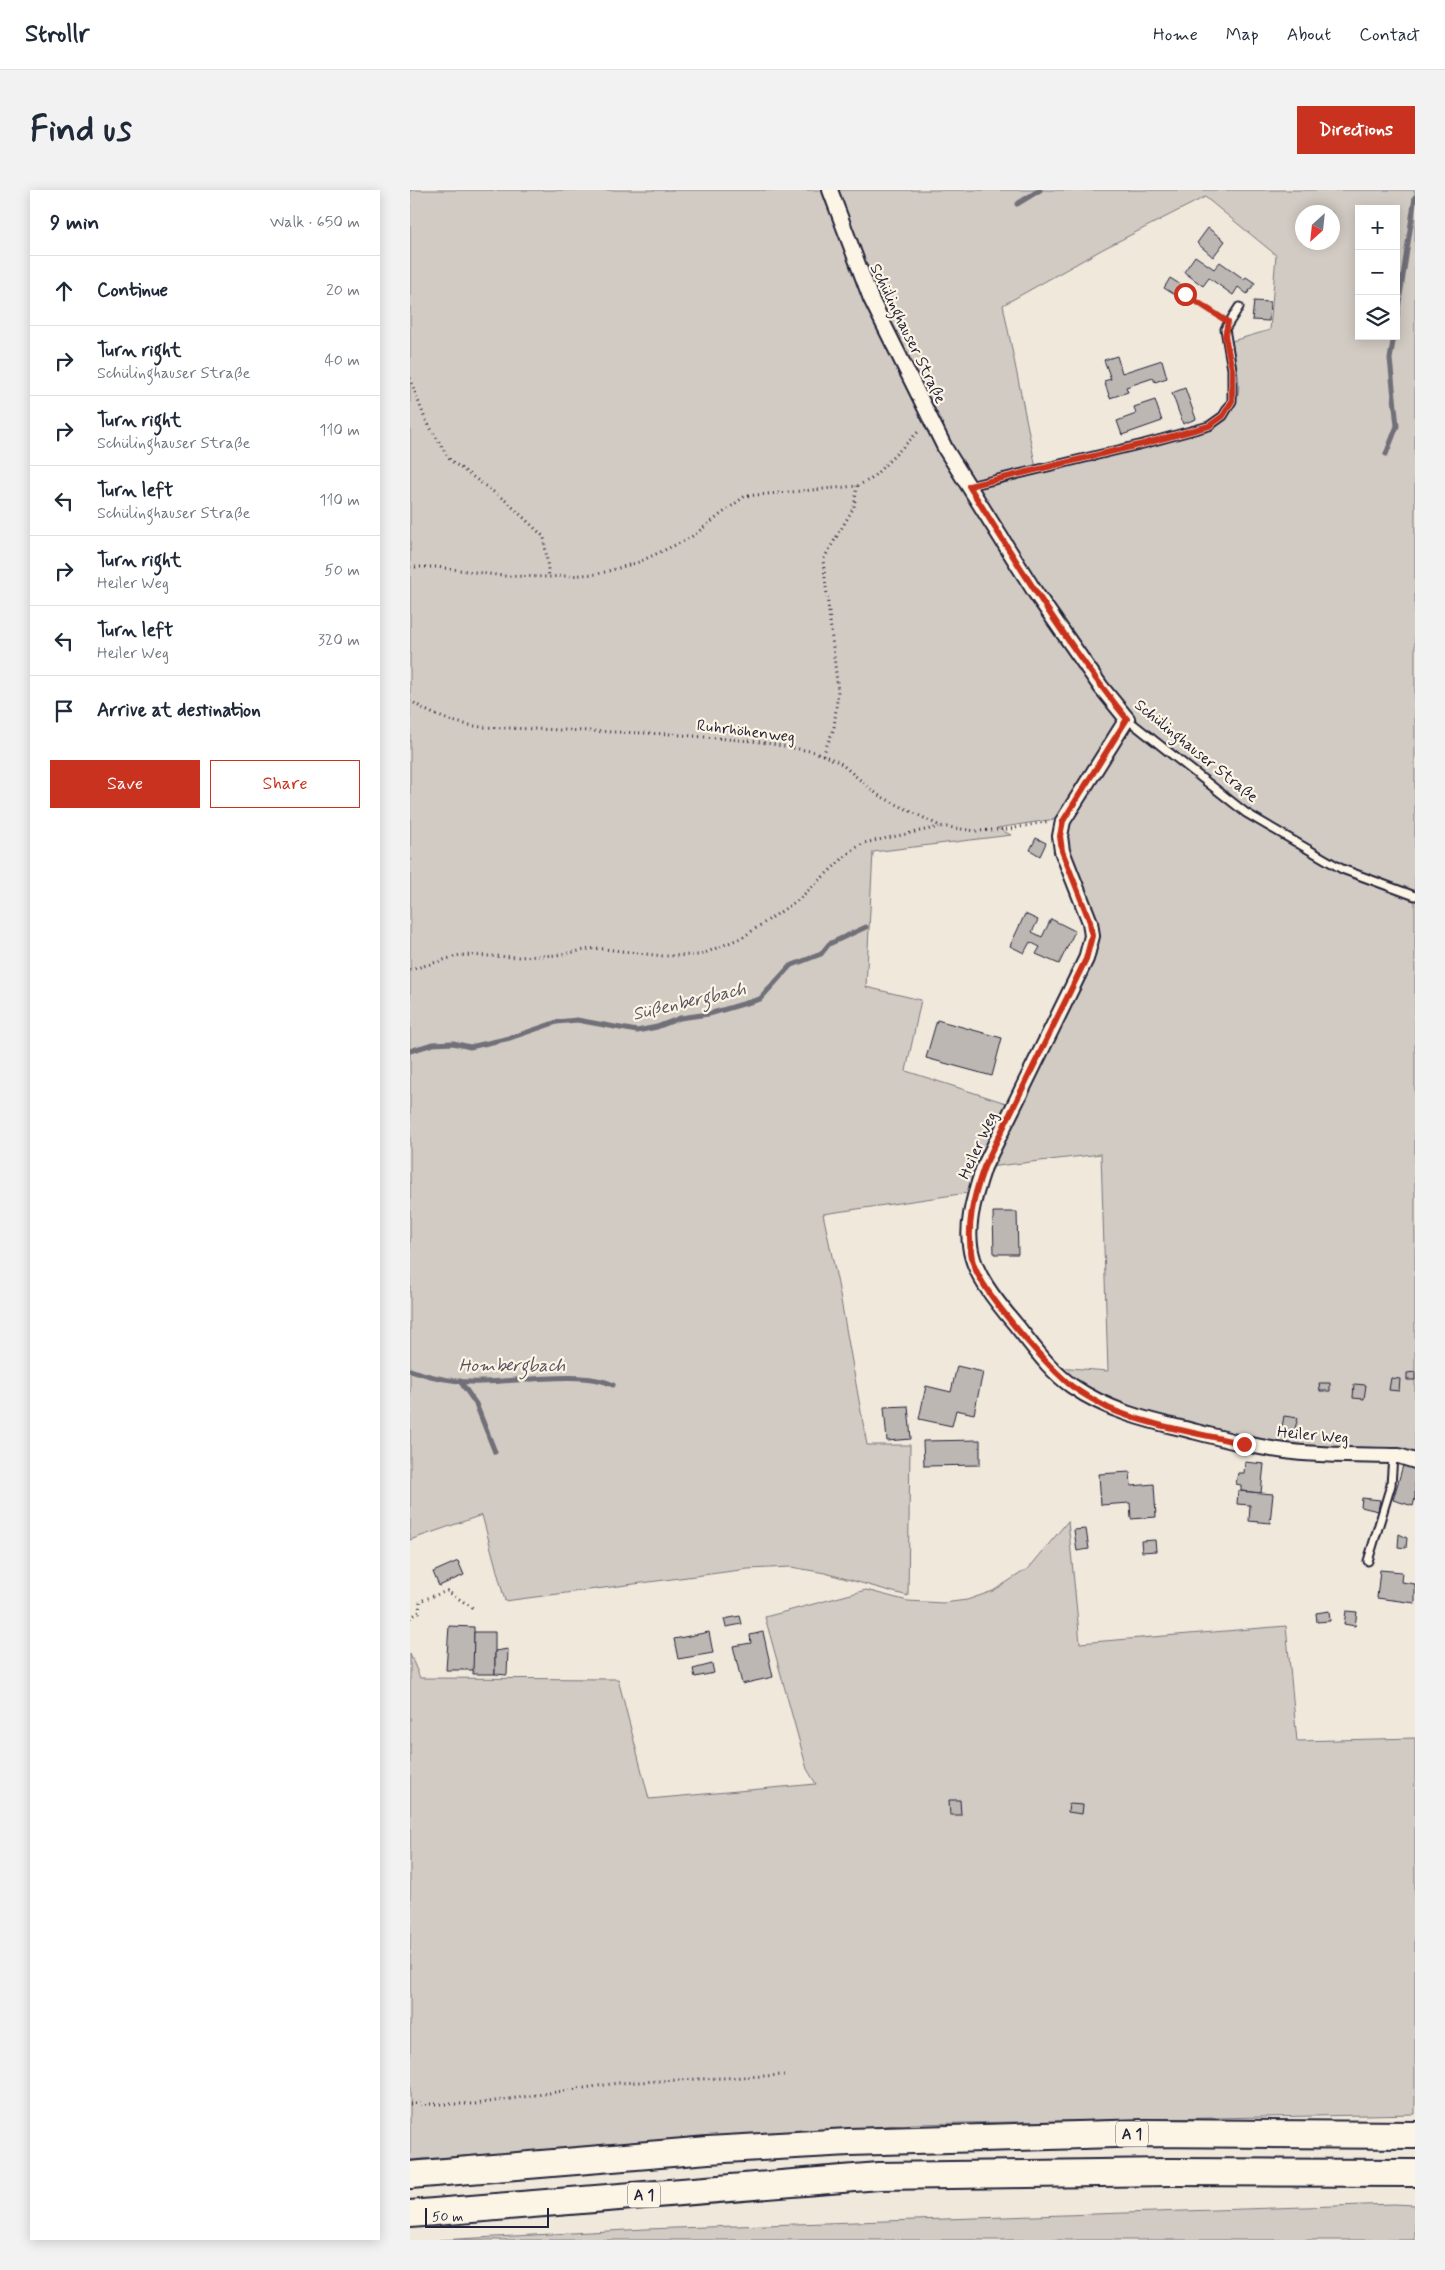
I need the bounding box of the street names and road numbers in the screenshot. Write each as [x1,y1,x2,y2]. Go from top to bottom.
street label: Schülinghauser Straße [864,260,951,408]
street label: Schülinghauser Straße [1129,695,1262,808]
street label: Ruhrhöhenweg [696,715,796,748]
street label: Heiler Weg [954,1108,1003,1183]
street label: Heiler Weg [1276,1422,1350,1449]
road number: A 1 [1116,2122,1148,2146]
road number: A 1 [628,2182,660,2208]

